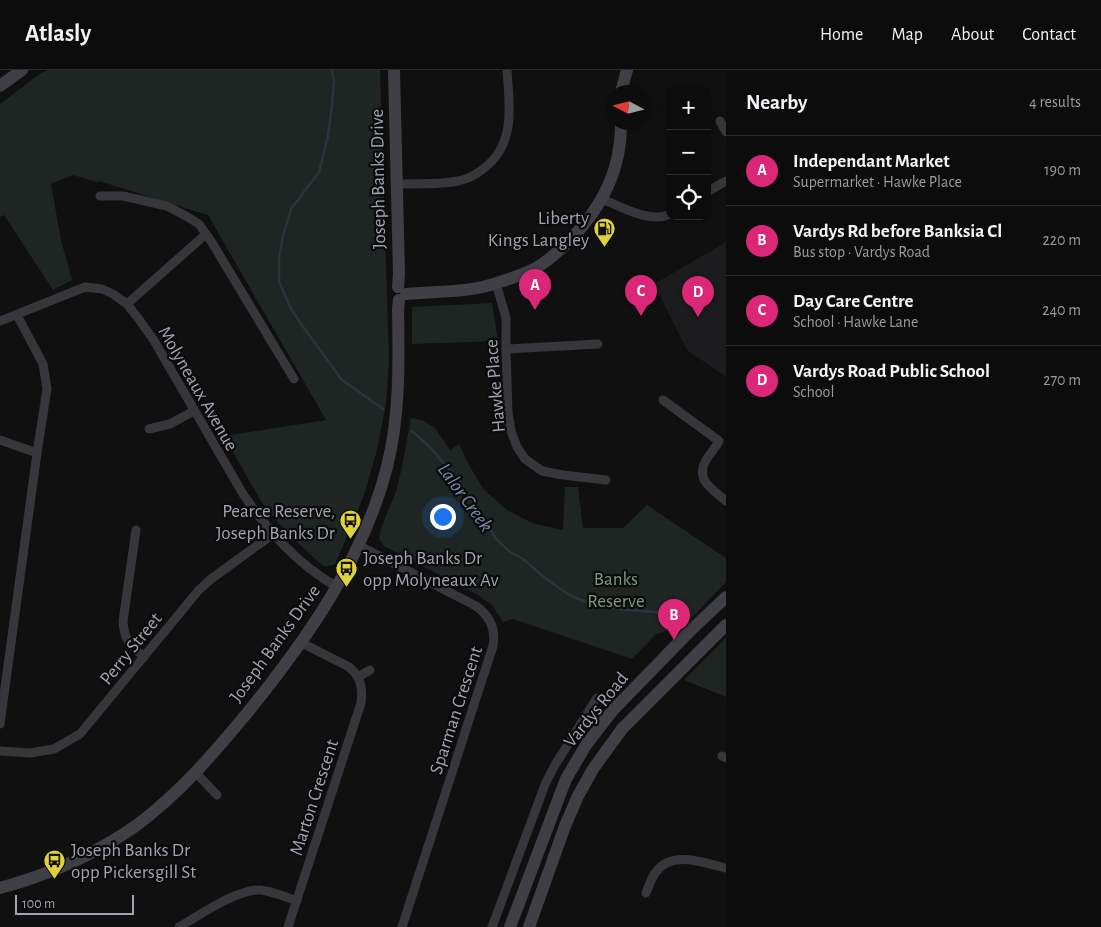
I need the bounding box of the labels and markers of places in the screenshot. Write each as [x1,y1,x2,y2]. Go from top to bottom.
place label: Liberty Kings Langley [488,209,589,250]
fuel station icon: Liberty Kings Langley [593,216,617,247]
pin: A [519,269,551,310]
pin: C [625,275,657,316]
pin: D [682,276,714,317]
place label: Pearce Reserve, Joseph Banks Dr [216,502,335,543]
bus stop icon: Pearce Reserve, Joseph Banks Dr [339,509,363,540]
place label: Joseph Banks Dr opp Molyneaux Av [363,549,499,590]
bus stop icon: Joseph Banks Dr opp Molyneaux Av [335,556,359,587]
pin: B [658,599,690,640]
place label: Joseph Banks Dr opp Pickersgill St [71,841,196,882]
bus stop icon: Joseph Banks Dr opp Pickersgill St [43,848,67,879]

